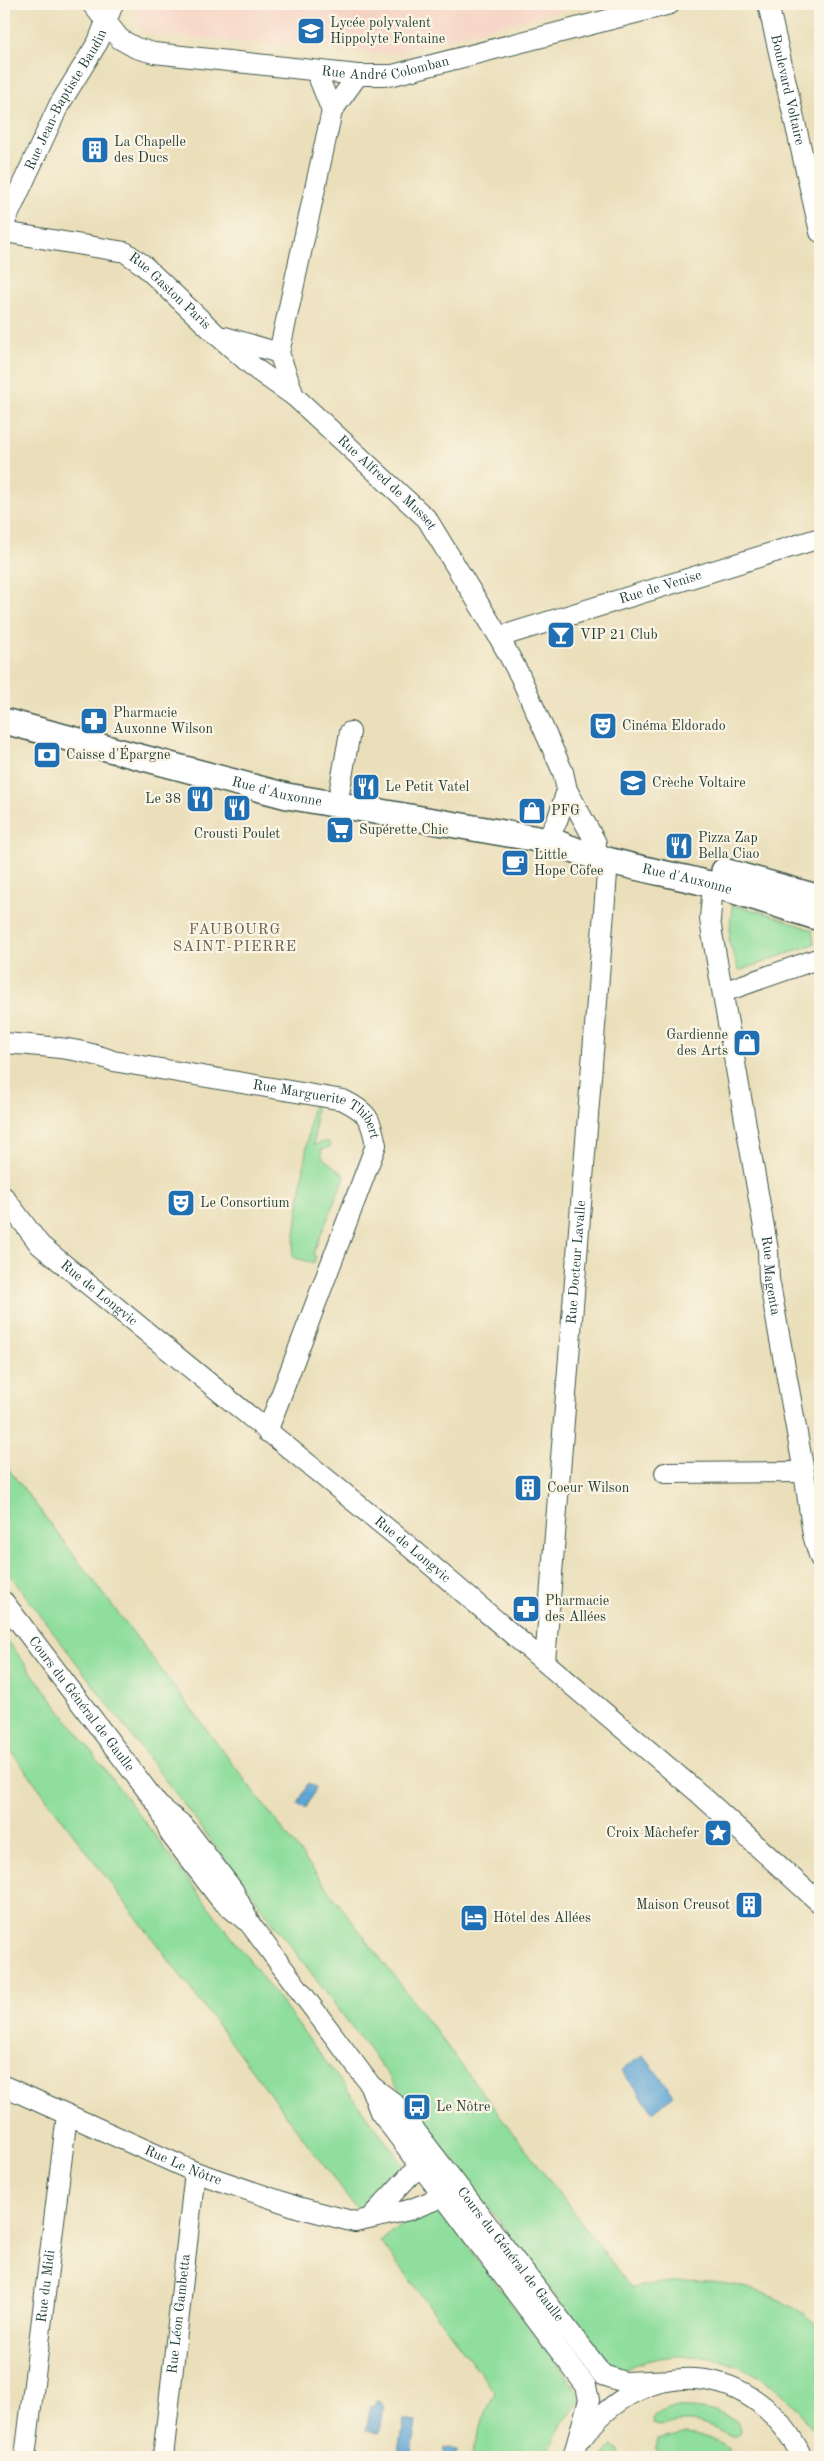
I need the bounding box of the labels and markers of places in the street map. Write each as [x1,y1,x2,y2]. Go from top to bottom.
school or university icon: Lycée polyvalent Hippolyte Fontaine [296,16,326,46]
place label: Lycée polyvalent Hippolyte Fontaine [330,16,445,46]
building icon: La Chapelle des Ducs [80,135,110,165]
place label: La Chapelle des Ducs [114,135,186,165]
bar icon: VIP 21 Club [546,620,576,650]
place label: VIP 21 Club [580,628,658,642]
pharmacy icon: Pharmacie Auxonne Wilson [79,706,109,736]
place label: Pharmacie Auxonne Wilson [113,706,213,736]
theatre icon: Cinéma Eldorado [588,711,618,741]
place label: Cinéma Eldorado [622,719,726,733]
bank icon: Caisse d'Épargne [32,740,62,770]
place label: Caisse d'Épargne [66,745,170,762]
school or university icon: Crèche Voltaire [618,768,648,798]
restaurant icon: Le Petit Vatel [351,772,381,802]
place label: Crèche Voltaire [652,776,746,790]
place label: Le Petit Vatel [385,780,469,794]
restaurant icon: Le 38 [185,784,215,814]
place label: Le 38 [145,792,181,806]
restaurant icon: Crousti Poulet [222,793,252,823]
shop icon: PFG [517,796,547,826]
place label: PFG [551,804,580,818]
supermarket icon: Supérette Chic [325,815,355,845]
place label: Supérette Chic [359,823,448,837]
place label: Crousti Poulet [194,827,280,841]
restaurant icon: Pizza Zap Bella Ciao [664,831,694,861]
place label: Pizza Zap Bella Ciao [698,831,760,861]
cafe icon: Little Hope Cofee [500,848,530,878]
place label: Little Hope Cofee [534,848,603,878]
place label: Gardienne des Arts [666,1028,728,1058]
shop icon: Gardienne des Arts [732,1028,762,1058]
theatre icon: Le Consortium [166,1188,196,1218]
place label: Le Consortium [200,1196,290,1210]
building icon: Coeur Wilson [513,1473,543,1503]
place label: Coeur Wilson [547,1481,630,1495]
pharmacy icon: Pharmacie des Allées [511,1594,541,1624]
place label: Pharmacie des Allées [545,1594,609,1624]
place icon: Croix Mâchefer [703,1818,733,1848]
place label: Croix Mâchefer [606,1826,699,1840]
building icon: Maison Creusot [734,1890,764,1920]
place label: Maison Creusot [636,1898,730,1912]
hotel icon: Hôtel des Allées [459,1903,489,1933]
place label: Hôtel des Allées [493,1911,591,1925]
bus stop icon: Le Nôtre [402,2092,432,2122]
place label: Le Nôtre [436,2100,491,2114]

